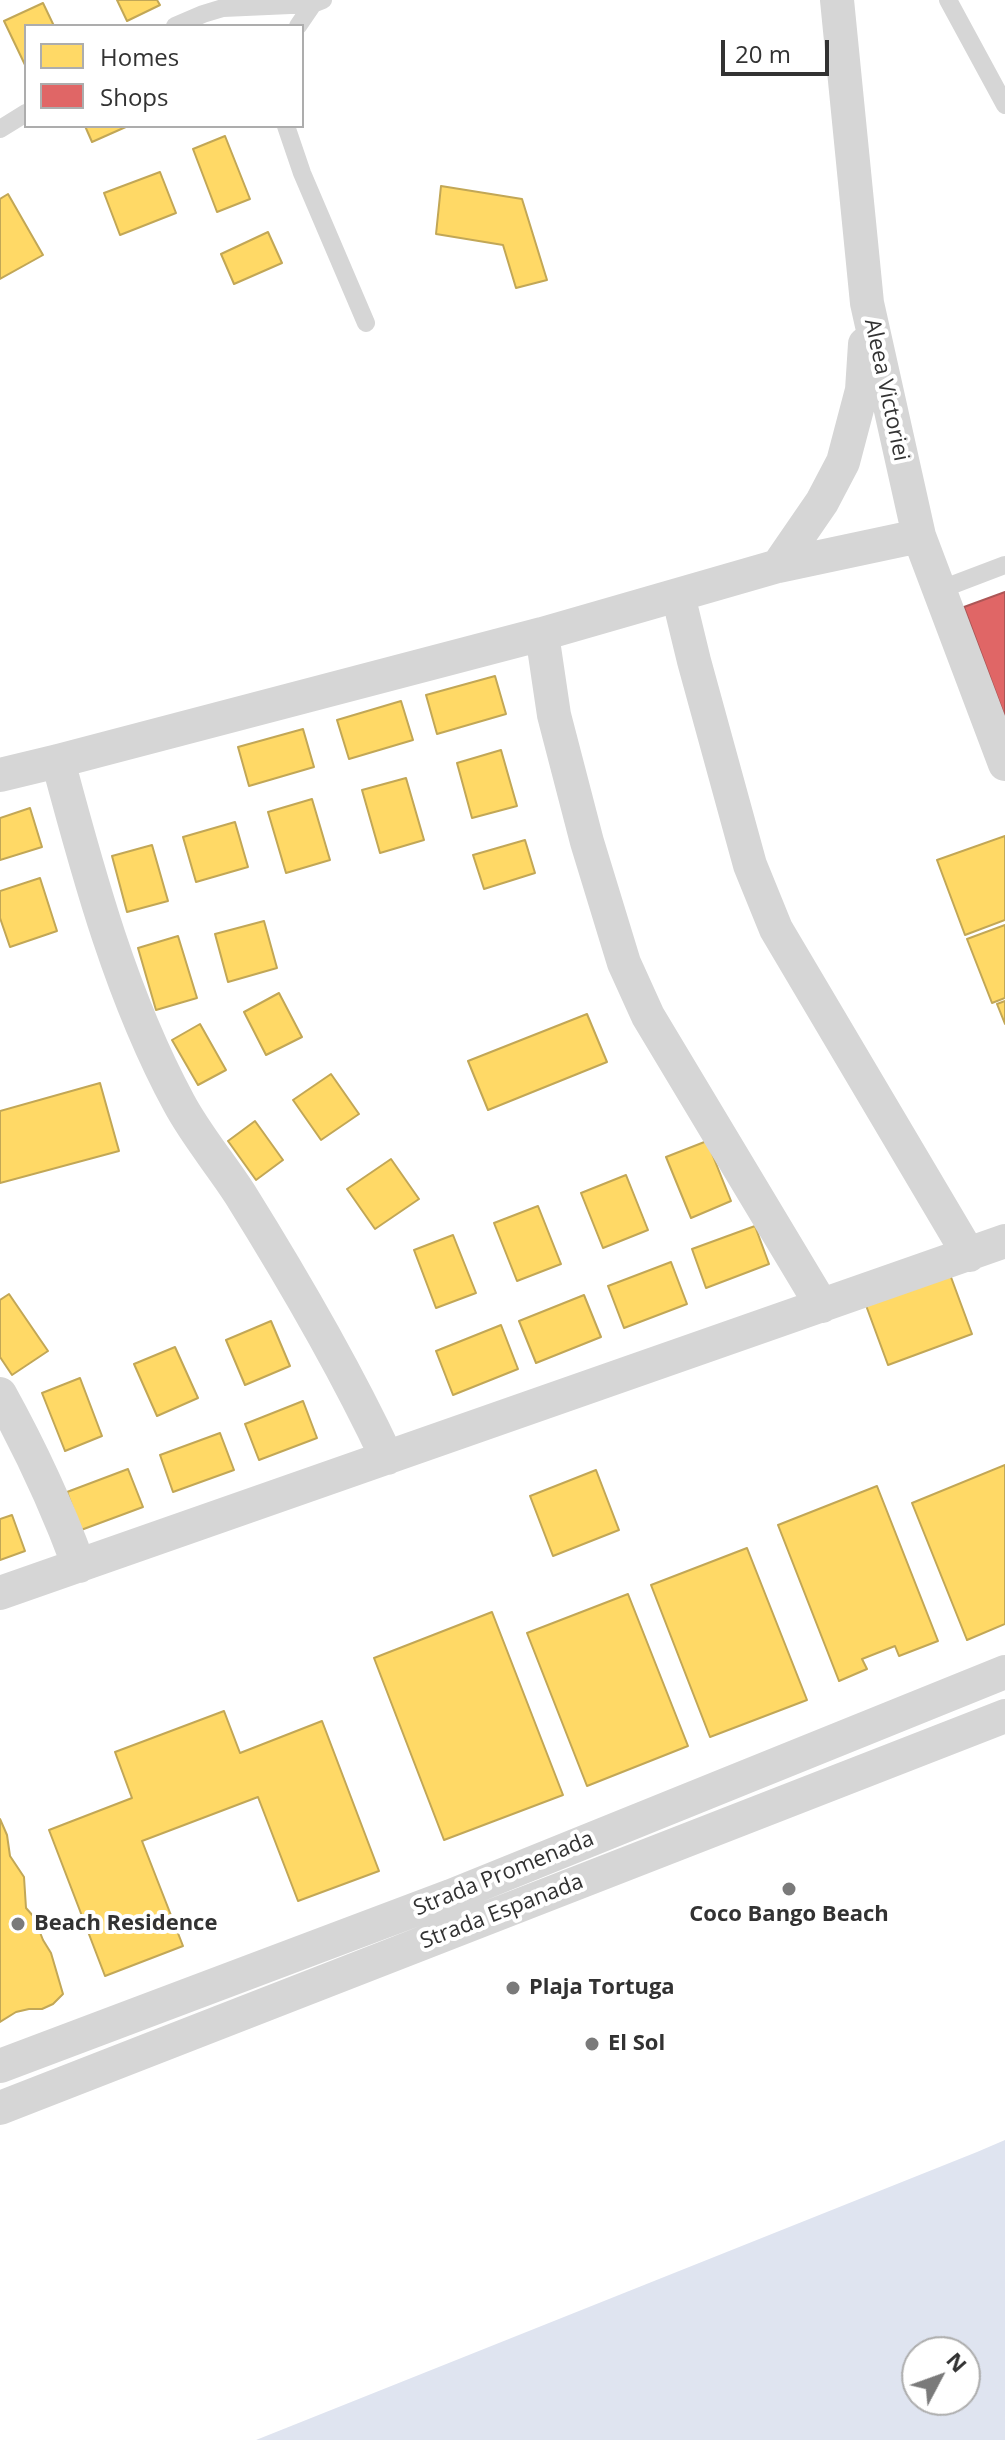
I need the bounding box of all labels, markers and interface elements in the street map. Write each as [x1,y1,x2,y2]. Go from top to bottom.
legend [24,24,304,128]
scale bar [725,24,833,74]
text: 20 m [735,37,791,70]
text: Homes [100,40,179,73]
text: Shops [100,80,168,113]
street label: Aleea Victoriei [858,316,914,464]
street label: Strada Promenada [410,1826,598,1922]
street label: Strada Espanada [417,1869,587,1955]
marker: Coco Bango Beach [780,1880,798,1898]
place label: Coco Bango Beach [689,1902,889,1928]
place label: Beach Residence [34,1911,217,1937]
marker: Beach Residence [9,1915,27,1933]
place label: Plaja Tortuga [529,1975,675,2001]
marker: Plaja Tortuga [504,1979,522,1997]
place label: El Sol [608,2031,665,2057]
marker: El Sol [583,2035,601,2053]
north arrow [901,2336,981,2416]
text: N [940,2345,975,2378]

